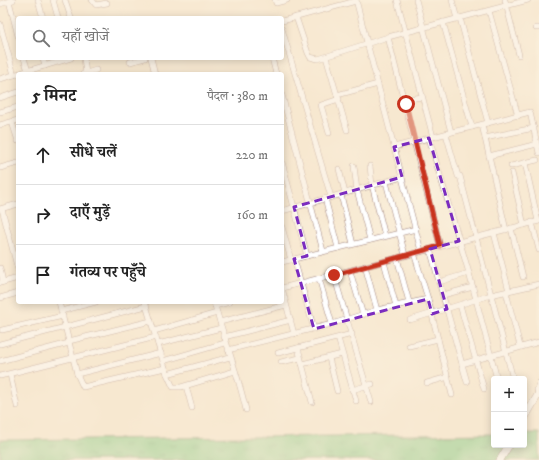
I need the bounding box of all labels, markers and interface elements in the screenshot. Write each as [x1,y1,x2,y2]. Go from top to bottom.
search box [16,16,284,60]
icon: search [30,27,52,49]
text: यहाँ खोजें [62,27,109,46]
text: 5 मिनट [32,85,76,107]
text: पैदल · 380 m [207,88,268,104]
route start [397,95,415,113]
text: सीधे चलें [70,143,117,162]
icon: ahead [32,144,54,166]
text: 220 m [236,147,268,163]
text: दाएँ मुड़ें [70,203,110,222]
icon: right [32,204,54,226]
text: 160 m [237,207,268,223]
text: गंतव्य पर पहुँचे [70,263,146,282]
icon: arrive [32,264,54,286]
route end [325,266,343,284]
map controls [491,376,527,448]
button: + [491,376,527,412]
button: − [491,412,527,448]

